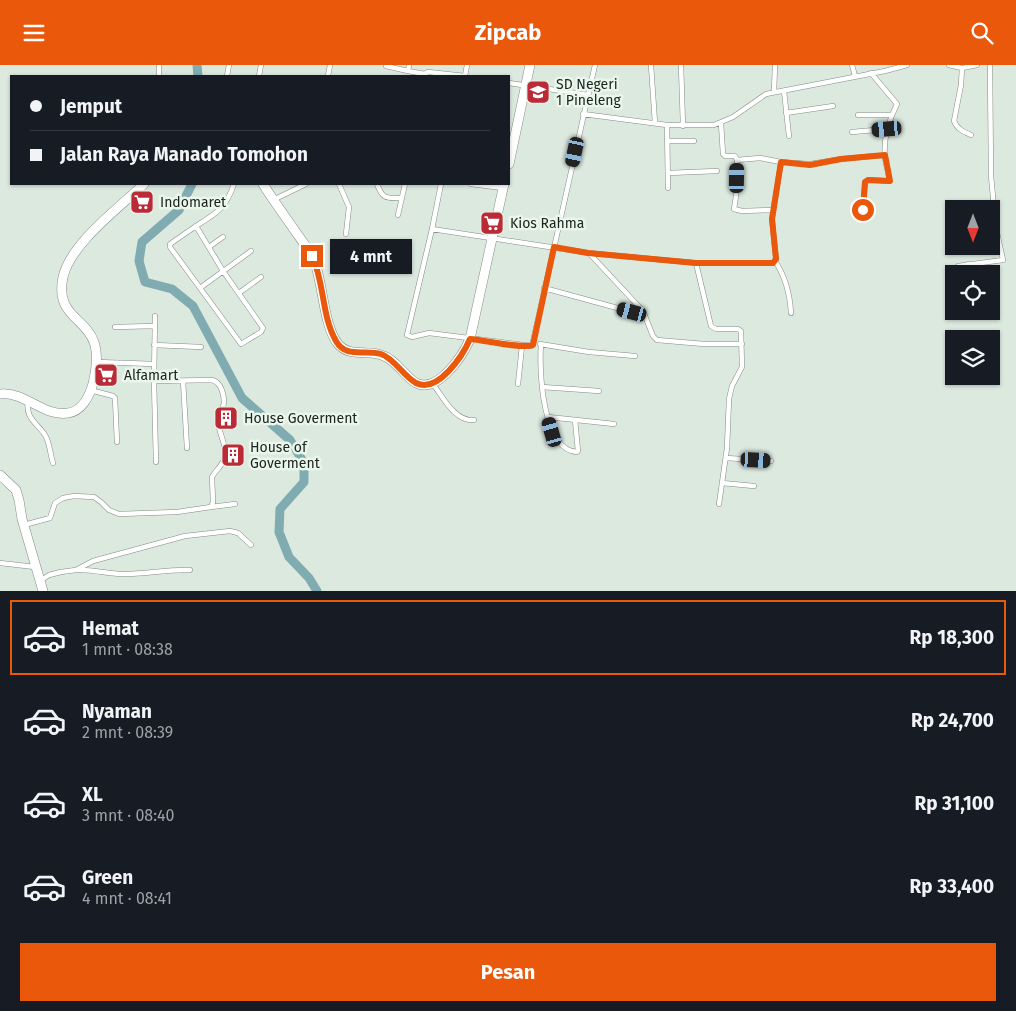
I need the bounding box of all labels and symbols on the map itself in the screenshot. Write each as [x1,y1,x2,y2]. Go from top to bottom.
place label: SD Negeri 1 Pineleng [556,76,622,109]
school or university icon: SD Negeri 1 Pineleng [525,79,551,105]
car [871,120,902,138]
car [564,136,585,168]
car [729,163,744,193]
supermarket icon: Indomaret [129,189,155,215]
place label: Indomaret [160,194,227,211]
route start [852,199,874,221]
north arrow [945,200,1000,255]
supermarket icon: Kios Rahma [479,210,505,236]
place label: Kios Rahma [510,215,584,232]
callout: 4 mnt [330,239,412,273]
route end [301,245,323,267]
car [615,301,648,323]
supermarket icon: Alfamart [93,362,119,388]
place label: Alfamart [124,367,179,384]
building icon: House Goverment [213,405,239,431]
place label: House Goverment [244,410,358,427]
car [540,416,563,448]
place label: House of Goverment [250,439,321,472]
building icon: House of Goverment [220,442,246,468]
car [740,452,771,468]

